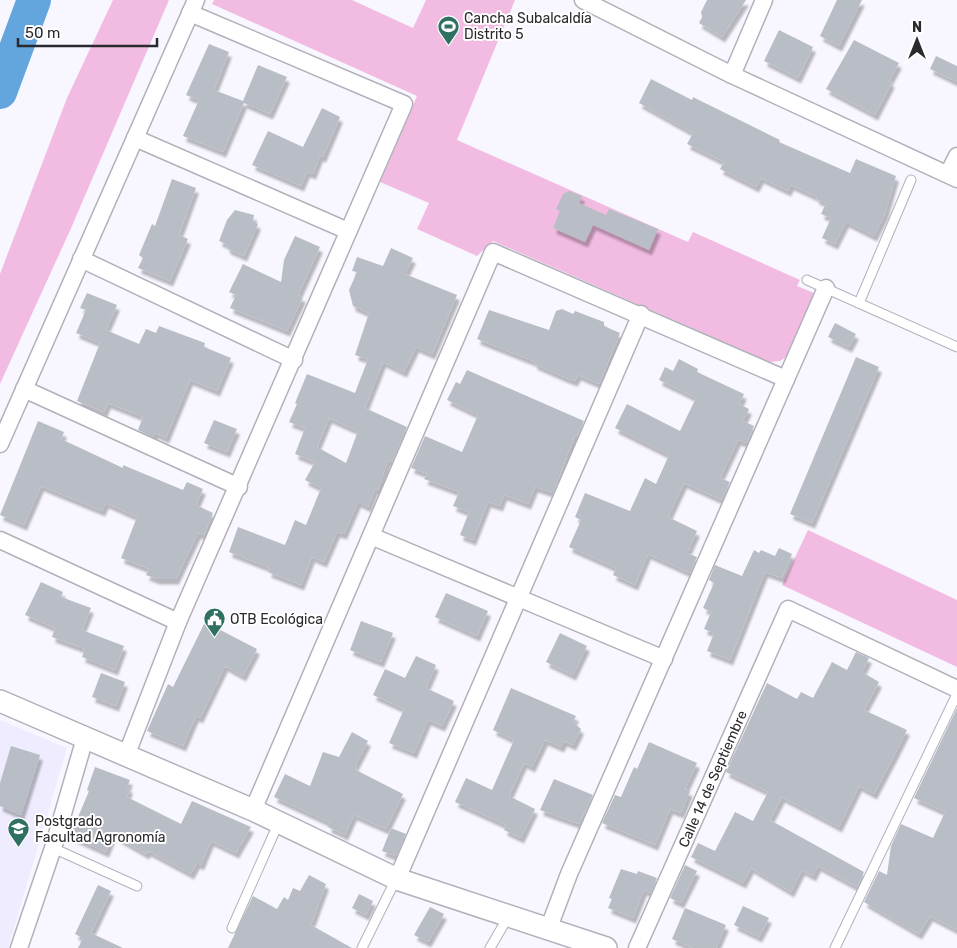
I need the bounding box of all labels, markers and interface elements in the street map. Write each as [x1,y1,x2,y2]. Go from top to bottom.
place label: Cancha Subalcaldía Distrito 5 [464,10,592,43]
sports icon: Cancha Subalcaldía Distrito 5 [436,14,460,45]
scale bar [18,15,156,47]
north arrow [892,15,942,65]
text: N [912,19,922,36]
text: 50 m [25,24,60,42]
public building icon: OTB Ecológica [202,607,226,638]
place label: OTB Ecológica [230,611,323,628]
street label: Calle 14 de Septiembre [675,708,751,850]
place label: Postgrado Facultad Agronomía [35,813,166,846]
school or university icon: Postgrado Facultad Agronomía [7,817,31,848]

